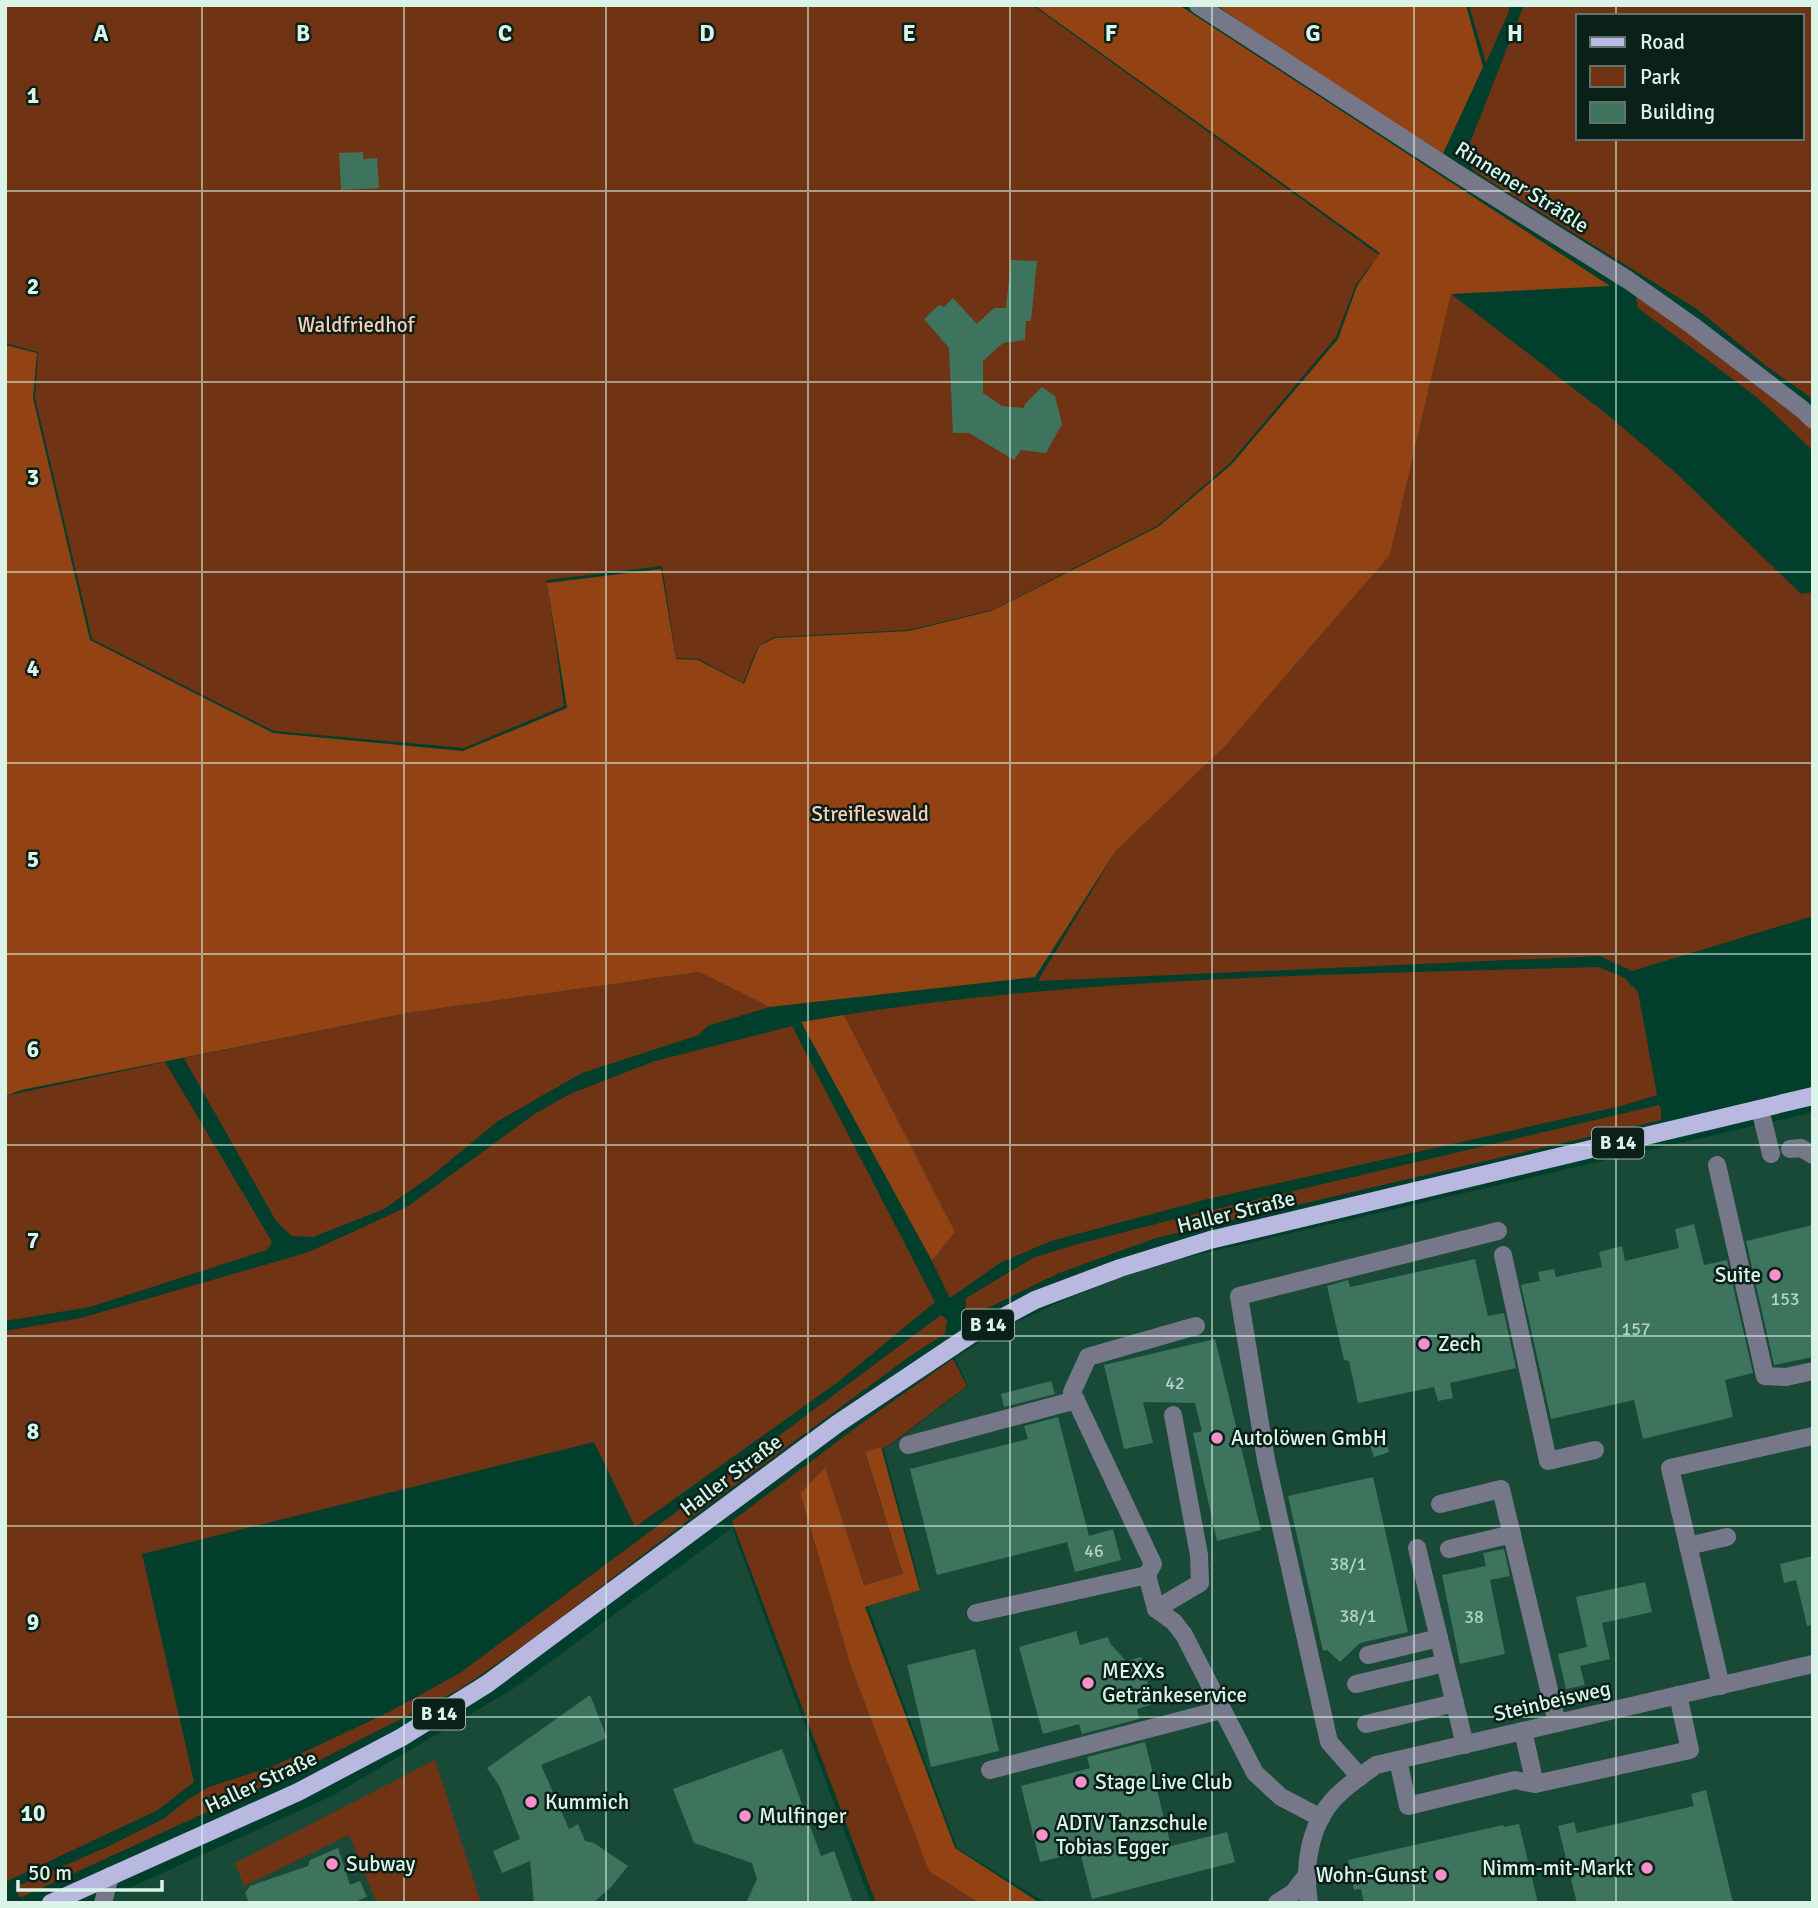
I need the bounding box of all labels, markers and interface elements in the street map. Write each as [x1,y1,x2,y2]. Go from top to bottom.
legend [1576,14,1804,140]
text: A [94,19,109,48]
text: B [296,19,310,48]
text: C [498,19,512,48]
text: D [699,19,715,48]
text: E [902,19,916,48]
text: F [1105,19,1117,48]
text: G [1305,19,1321,48]
text: H [1507,19,1523,48]
text: Road [1640,29,1685,55]
text: Park [1640,64,1681,90]
text: 1 [27,81,39,110]
text: Building [1640,99,1715,125]
street label: Rinnener Sträßle [1450,135,1594,239]
text: 2 [27,272,39,301]
park label: Waldfriedhof [298,312,415,338]
text: 3 [27,463,39,492]
text: 4 [27,654,39,683]
park label: Streifleswald [811,801,929,827]
text: 5 [27,845,39,874]
text: 6 [27,1035,39,1064]
road number: B 14 [1592,1128,1644,1158]
street label: Haller Straße [1174,1185,1298,1239]
text: 7 [27,1226,39,1255]
place label: Suite [1715,1262,1761,1288]
marker: Suite [1767,1267,1783,1283]
house number: 153 [1770,1288,1800,1310]
road number: B 14 [962,1310,1014,1340]
house number: 157 [1621,1318,1651,1340]
place label: Zech [1438,1331,1481,1357]
marker: Zech [1416,1336,1432,1352]
house number: 42 [1165,1372,1185,1394]
text: 8 [27,1417,39,1446]
place label: Autolöwen GmbH [1231,1425,1387,1451]
street label: Haller Straße [675,1428,787,1522]
marker: Autolöwen GmbH [1209,1430,1225,1446]
house number: 46 [1084,1540,1104,1562]
house number: 38/1 [1330,1553,1366,1575]
house number: 38/1 [1340,1605,1376,1627]
house number: 38 [1464,1606,1484,1628]
text: 9 [27,1608,39,1637]
place label: MEXXs Getränkeservice [1102,1658,1247,1708]
marker: MEXXs Getränkeservice [1080,1675,1096,1691]
street label: Steinbeisweg [1491,1675,1613,1727]
road number: B 14 [413,1698,465,1730]
street label: Haller Straße [201,1745,321,1819]
place label: Stage Live Club [1095,1769,1232,1795]
marker: Stage Live Club [1073,1774,1089,1790]
place label: Kummich [545,1789,629,1815]
marker: Kummich [523,1794,539,1810]
text: 10 [21,1799,45,1828]
place label: Mulfinger [759,1803,847,1829]
marker: Mulfinger [737,1808,753,1824]
place label: ADTV Tanzschule Tobias Egger [1056,1810,1208,1860]
marker: ADTV Tanzschule Tobias Egger [1034,1827,1050,1843]
scale bar [18,1848,161,1892]
place label: Subway [346,1851,416,1877]
place label: Nimm-mit-Markt [1482,1855,1633,1881]
marker: Subway [324,1856,340,1872]
text: 50 m [28,1860,72,1886]
marker: Nimm-mit-Markt [1639,1860,1655,1876]
place label: Wohn-Gunst [1316,1862,1427,1888]
marker: Wohn-Gunst [1433,1867,1449,1883]

